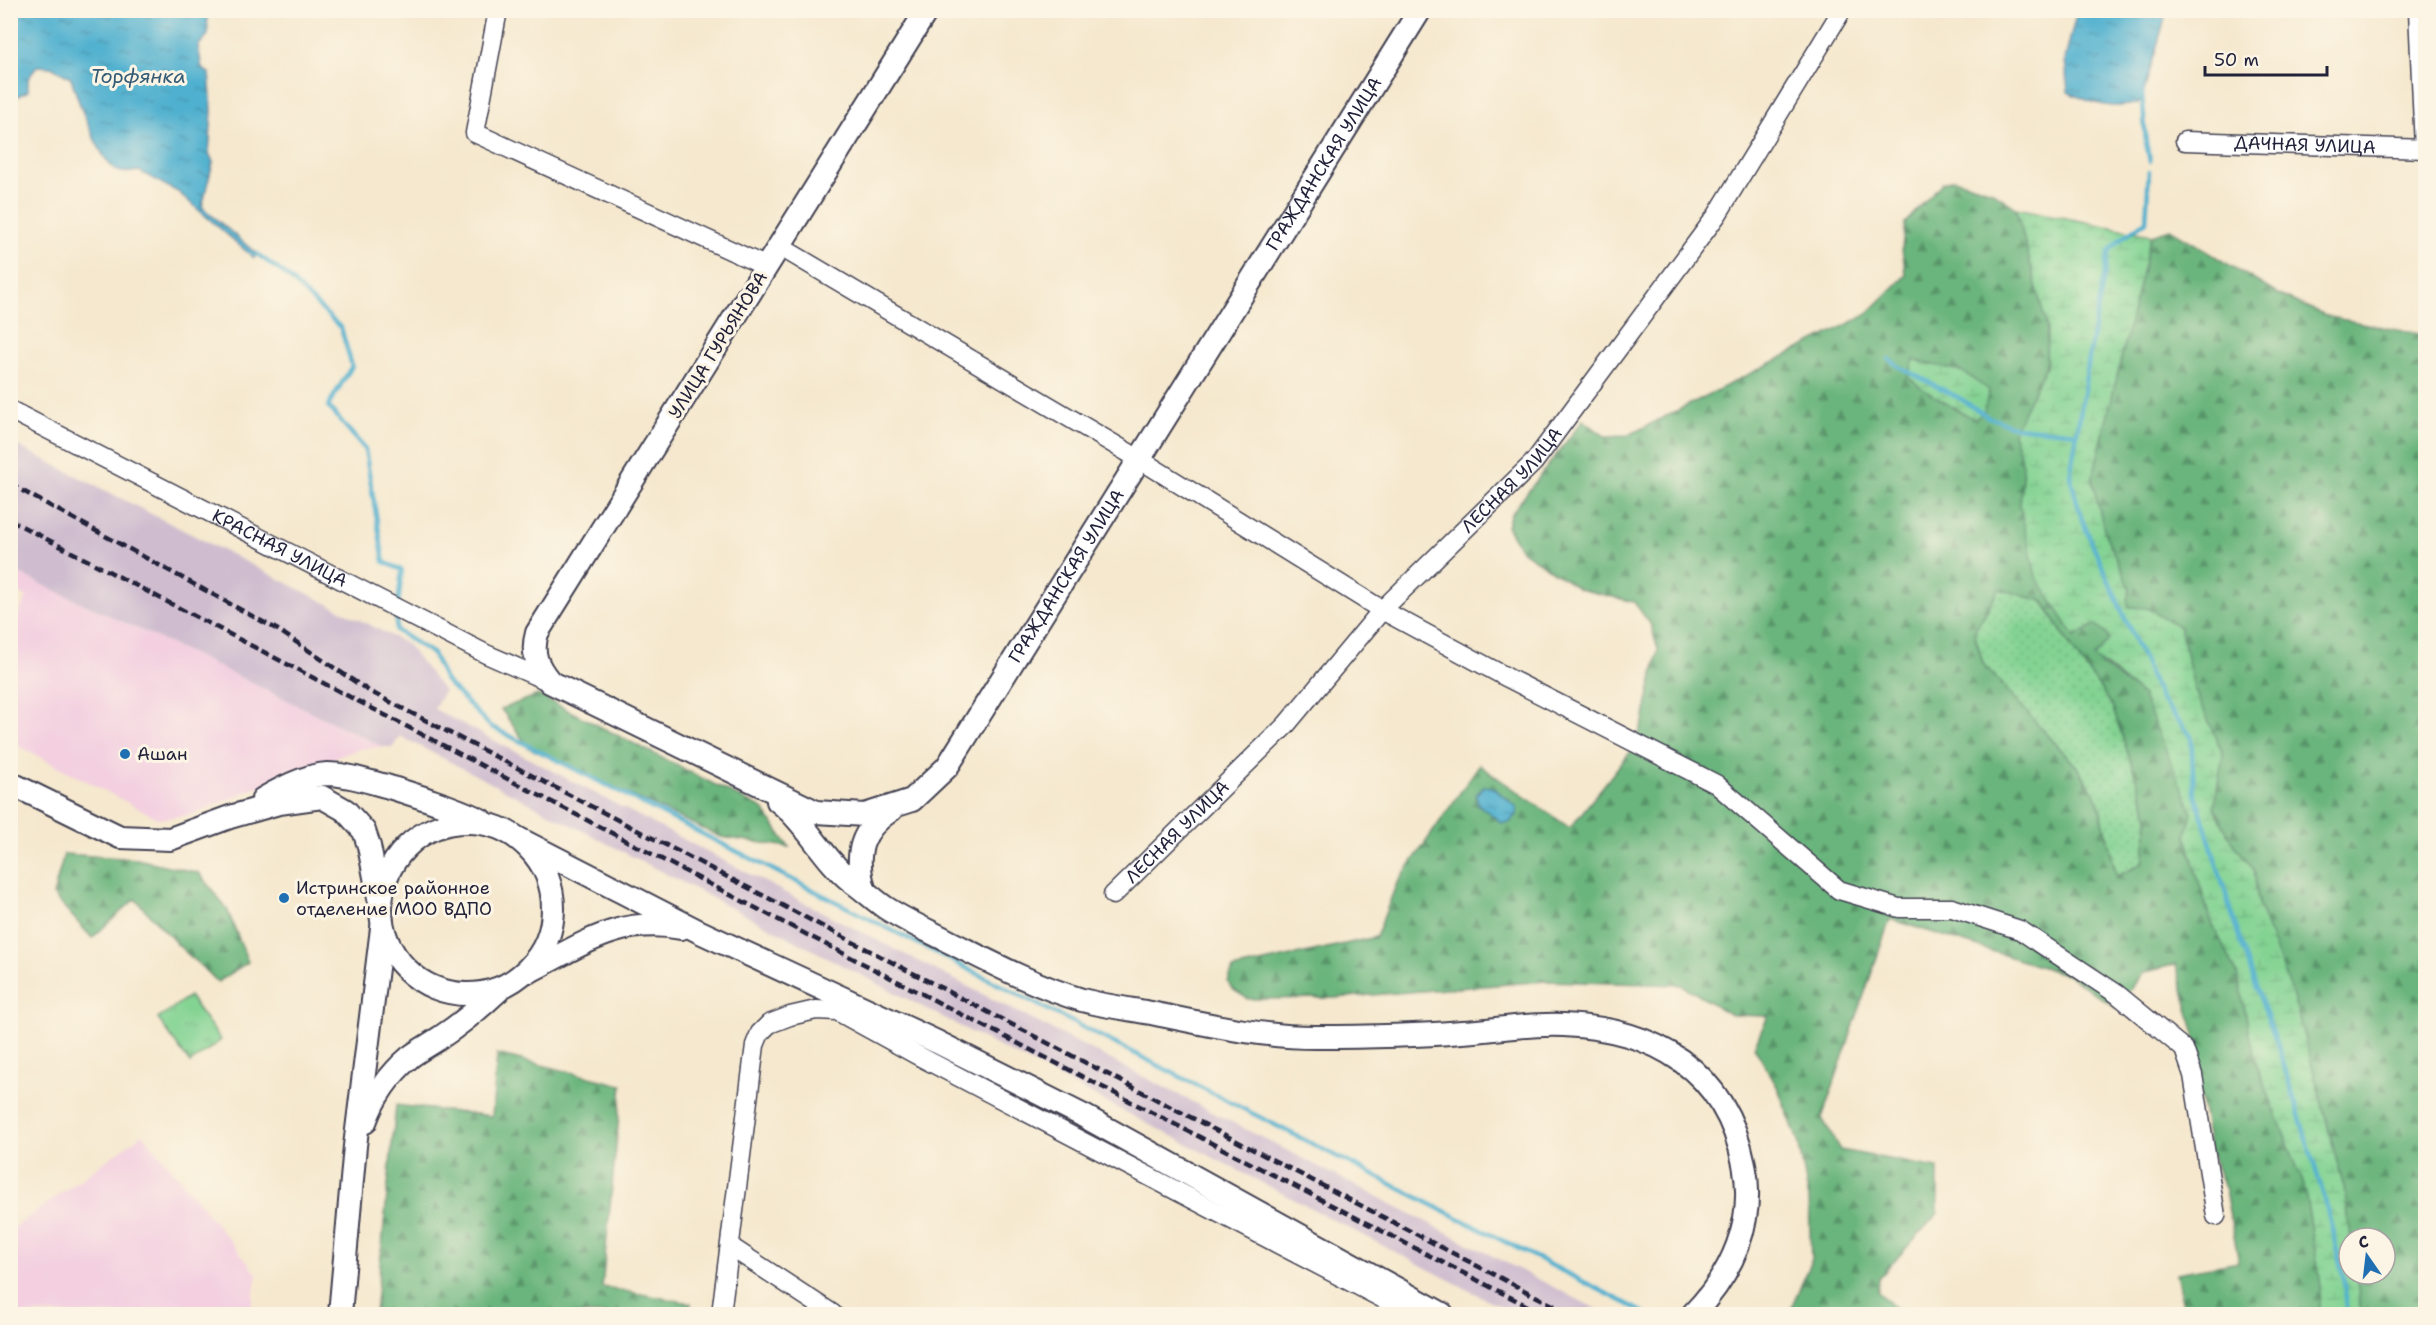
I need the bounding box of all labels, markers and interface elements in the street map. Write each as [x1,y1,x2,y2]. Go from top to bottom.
scale bar [2205,39,2326,77]
text: 50 m [2214,48,2259,72]
water label: Торфянка [90,63,186,89]
street label: ГРАЖДАНСКАЯ УЛИЦА [1260,72,1387,255]
street label: ДАЧНАЯ УЛИЦА [2234,131,2376,159]
street label: УЛИЦА ГУРЬЯНОВА [663,267,773,423]
street label: ЛЕСНАЯ УЛИЦА [1456,423,1568,538]
street label: ГРАЖДАНСКАЯ УЛИЦА [1003,485,1130,668]
street label: КРАСНАЯ УЛИЦА [208,504,351,593]
place label: Ашан [137,742,188,766]
marker: Ашан [118,747,132,761]
street label: ЛЕСНАЯ УЛИЦА [1120,775,1235,889]
place label: Истринское районное отделение МОО ВДПО [296,876,492,921]
marker: Истринское районное отделение МОО ВДПО [277,891,291,905]
north arrow [2337,1226,2397,1286]
text: С [2356,1231,2371,1253]

